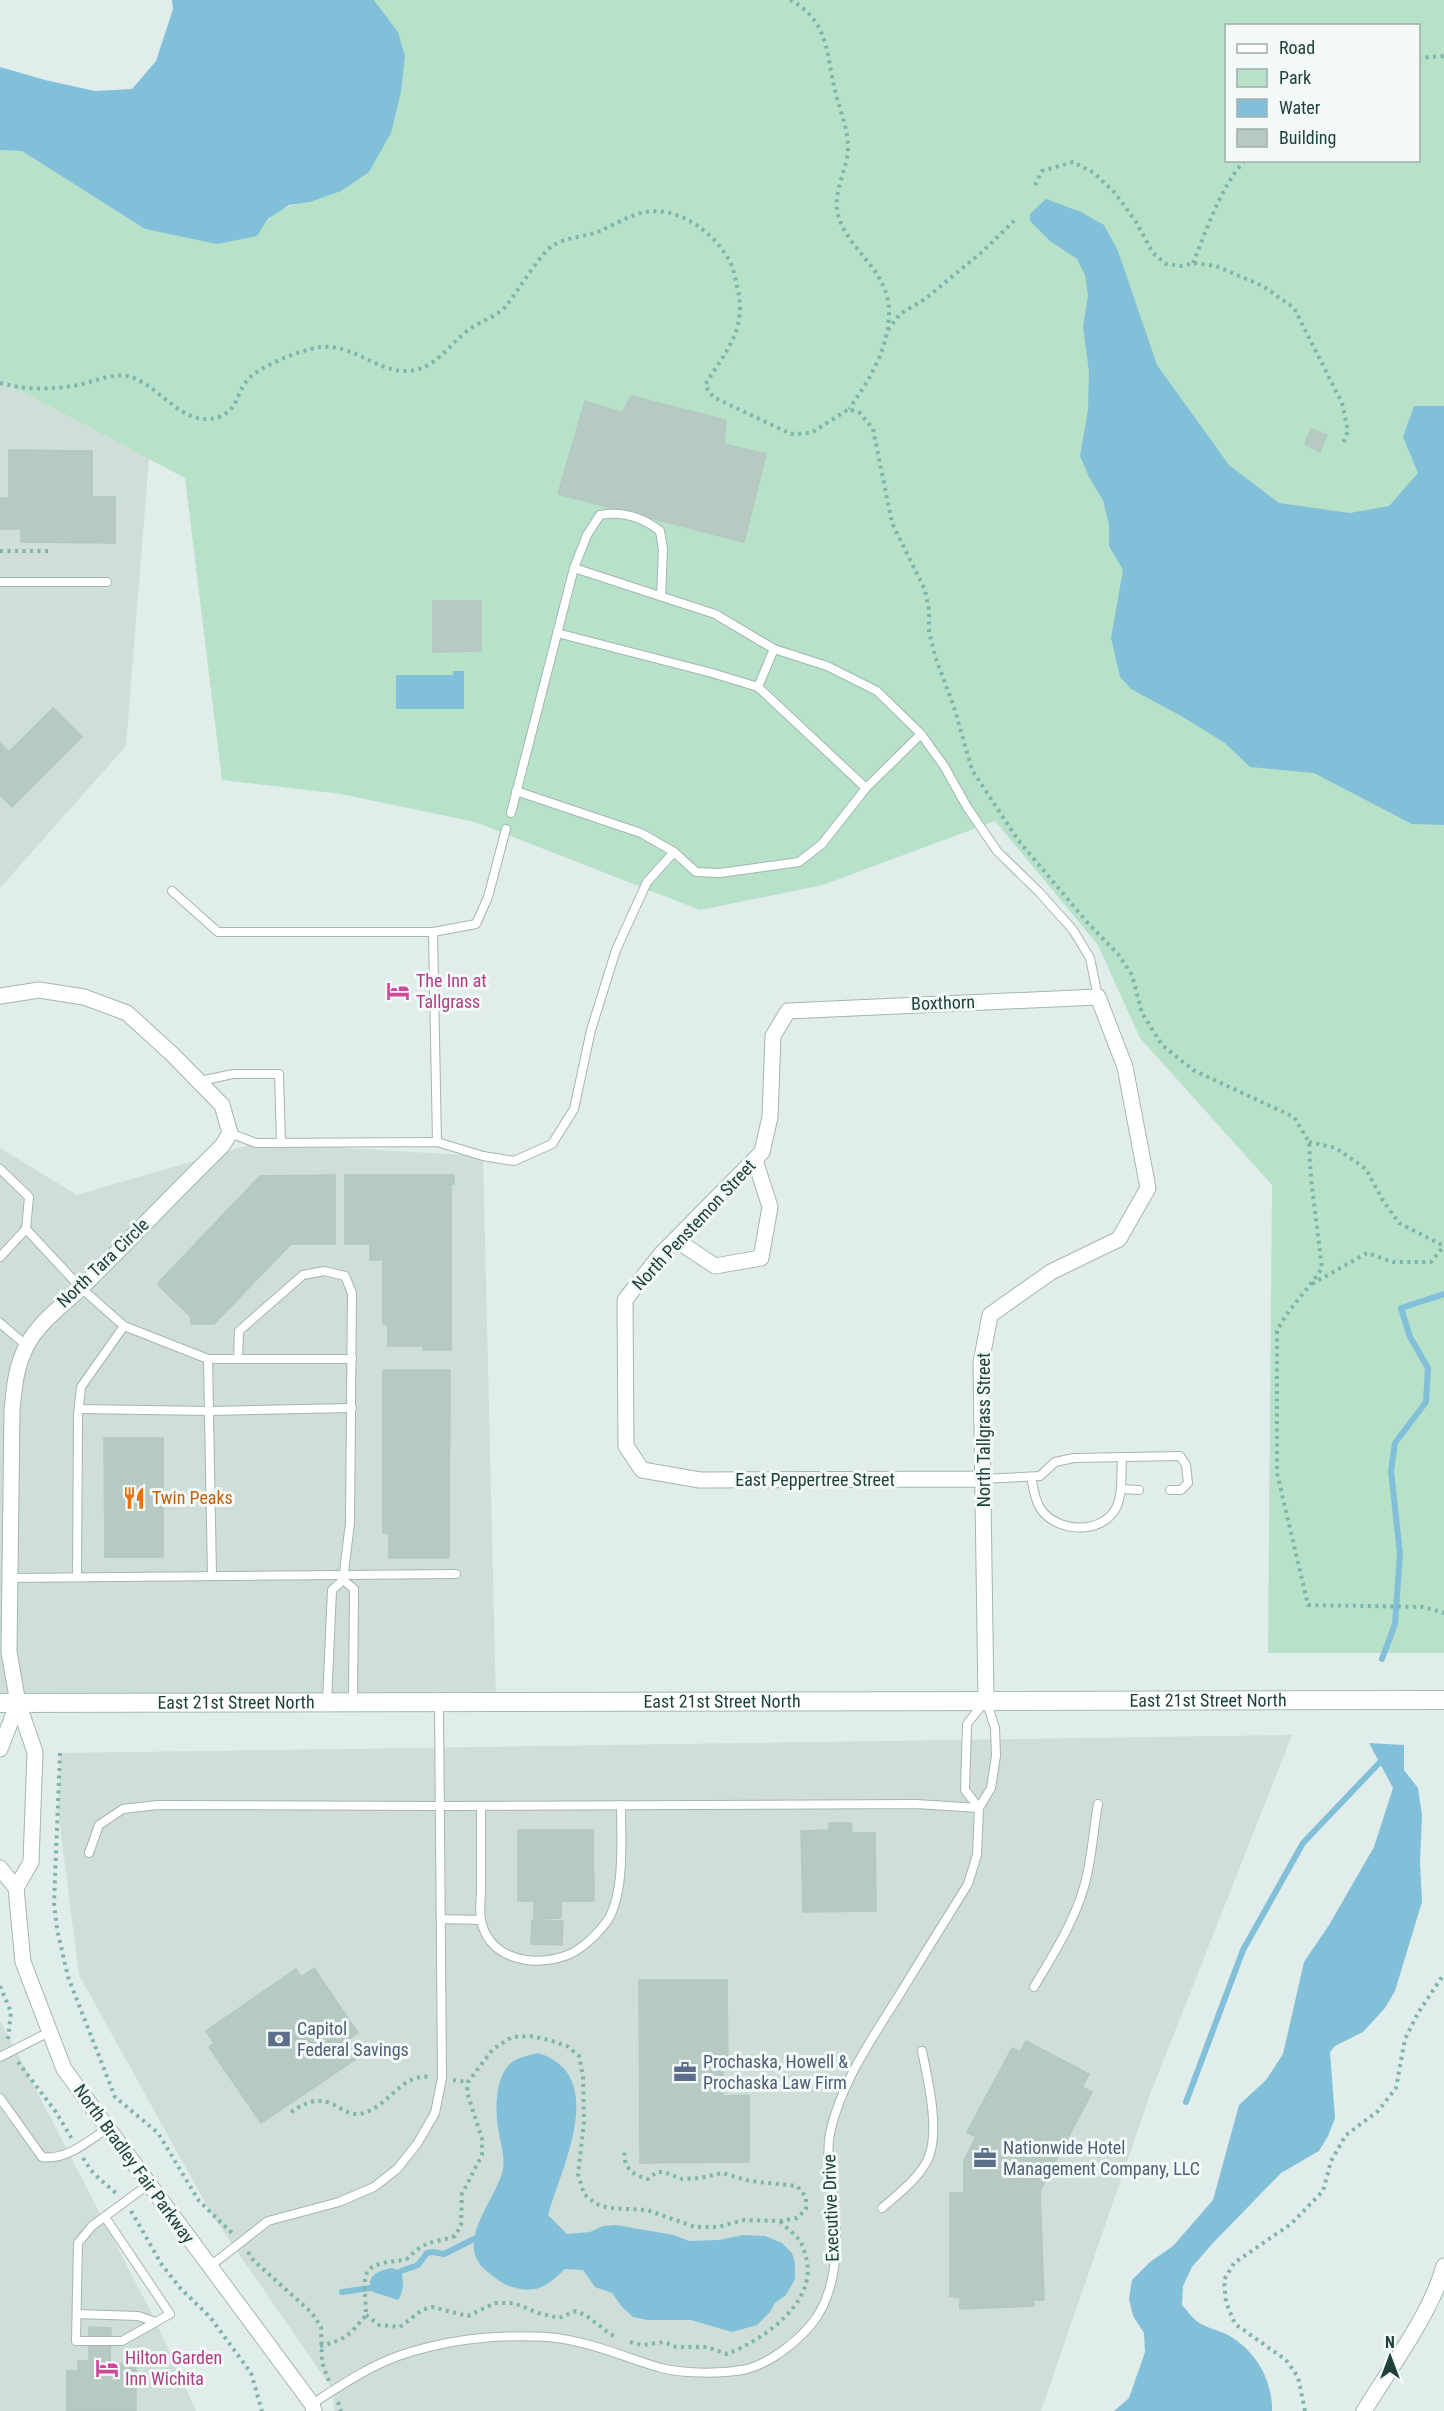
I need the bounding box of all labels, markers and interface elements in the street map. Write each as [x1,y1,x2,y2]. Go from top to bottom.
legend [1225,24,1420,162]
text: Road [1279,37,1315,58]
text: Park [1279,67,1311,88]
text: Water [1279,97,1321,118]
text: Building [1279,127,1336,148]
place label: The Inn at Tallgrass [416,970,487,1012]
hotel icon: The Inn at Tallgrass [385,978,411,1004]
street label: Boxthorn [911,991,975,1014]
street label: North Penstemon Street [628,1155,760,1294]
street label: North Tara Circle [52,1214,153,1312]
street label: North Tallgrass Street [973,1353,994,1507]
street label: East Peppertree Street [735,1469,895,1490]
restaurant icon: Twin Peaks [121,1485,147,1511]
place label: Twin Peaks [152,1487,233,1508]
street label: East 21st Street North [1129,1689,1287,1711]
street label: East 21st Street North [643,1690,801,1712]
street label: East 21st Street North [157,1691,315,1713]
place label: Capitol Federal Savings [297,2018,409,2060]
bank icon: Capitol Federal Savings [266,2026,292,2052]
place label: Prochaska, Howell & Prochaska Law Firm [703,2051,848,2093]
office icon: Prochaska, Howell & Prochaska Law Firm [672,2059,698,2085]
street label: North Bradley Fair Parkway [70,2080,199,2248]
place label: Nationwide Hotel Management Company, LLC [1003,2137,1200,2179]
office icon: Nationwide Hotel Management Company, LLC [972,2145,998,2171]
street label: Executive Drive [818,2154,843,2262]
north arrow [1360,2327,1420,2387]
text: N [1385,2333,1395,2352]
place label: Hilton Garden Inn Wichita [125,2347,222,2389]
hotel icon: Hilton Garden Inn Wichita [94,2355,120,2381]

